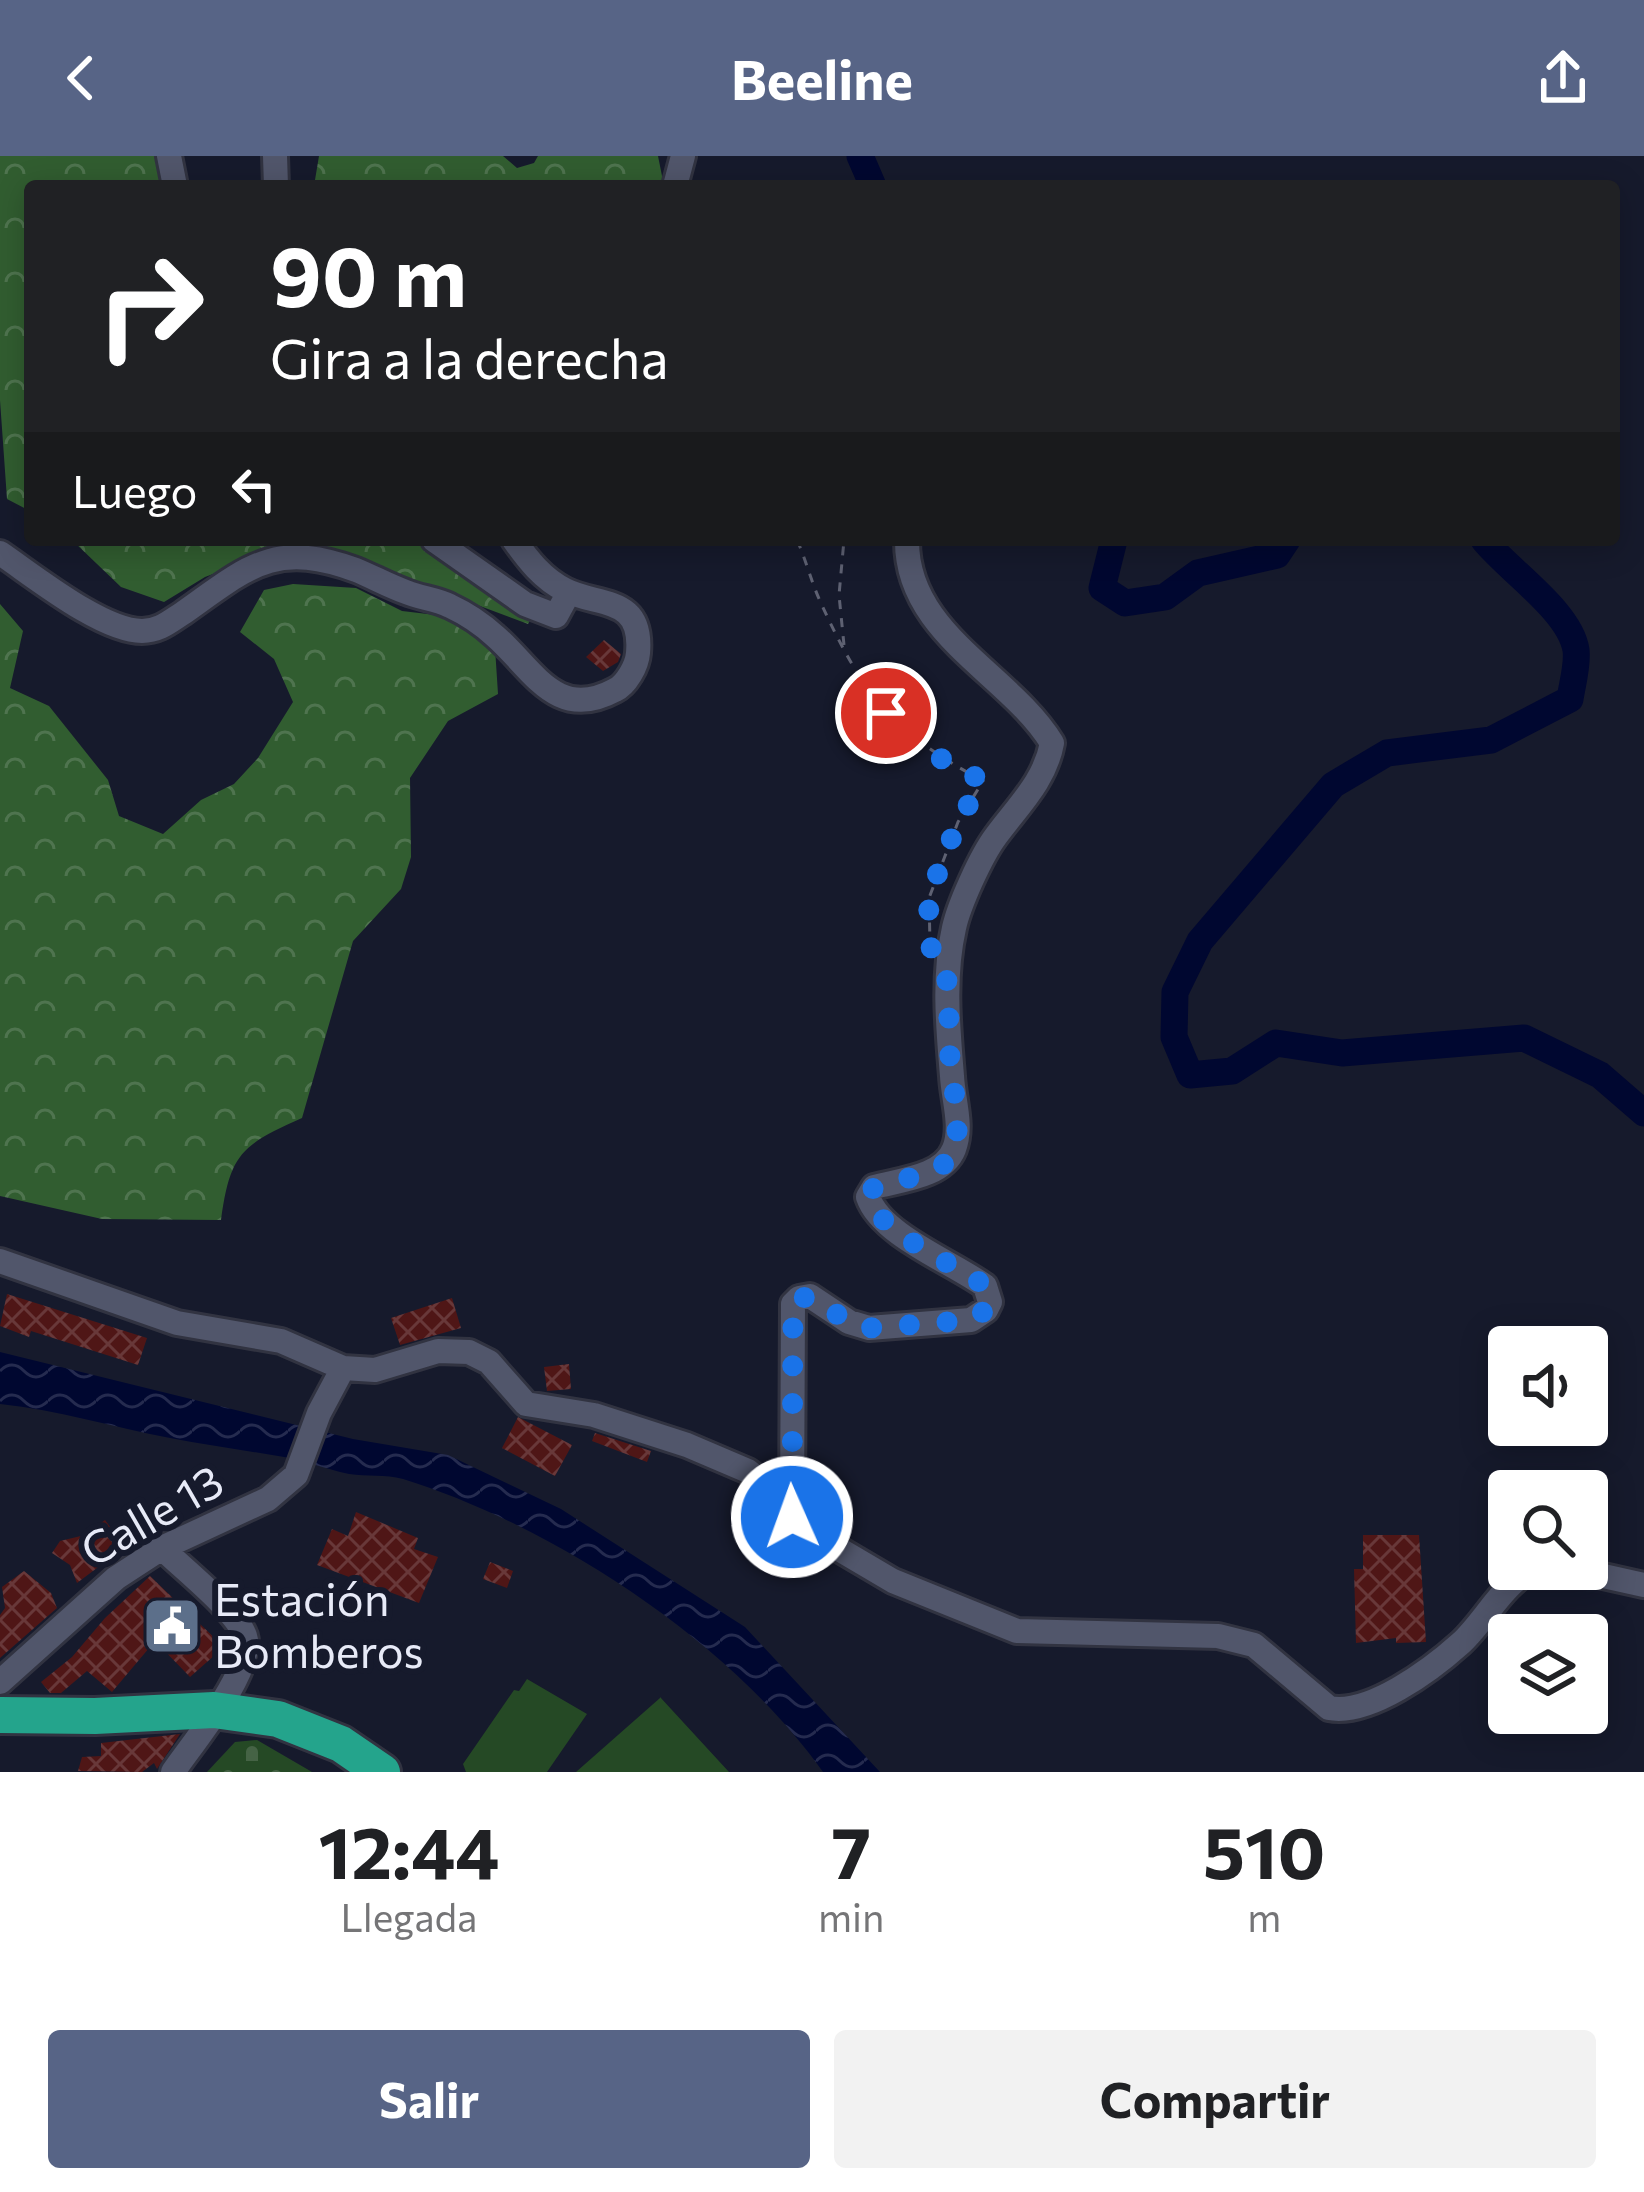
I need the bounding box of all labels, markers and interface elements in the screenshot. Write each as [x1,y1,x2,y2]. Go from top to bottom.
icon: back [48,45,114,111]
text: Beeline [731,45,913,111]
icon: share [1530,45,1596,111]
text: 90 m [270,222,467,324]
icon: right [72,228,228,384]
text: Gira a la derecha [270,324,669,390]
icon: left [221,456,287,522]
text: Luego [72,462,197,517]
pin [835,662,937,764]
icon: arrive [853,680,919,746]
map controls [1488,1326,1608,1734]
button: sound [1488,1326,1608,1446]
street label: Calle 13 [70,1451,231,1576]
position arrow [729,1454,855,1580]
button: search [1488,1470,1608,1590]
place label: Estación Bomberos [214,1570,424,1677]
public building icon: Estación Bomberos [141,1595,203,1657]
button: layers [1488,1614,1608,1734]
text: 12:44 [319,1806,500,1894]
text: 7 [831,1806,871,1894]
text: 510 [1203,1806,1325,1894]
text: Llegada [341,1892,478,1940]
text: min [818,1892,884,1940]
text: m [1247,1892,1281,1940]
button: Salir [48,2030,810,2168]
button: Compartir [834,2030,1596,2168]

